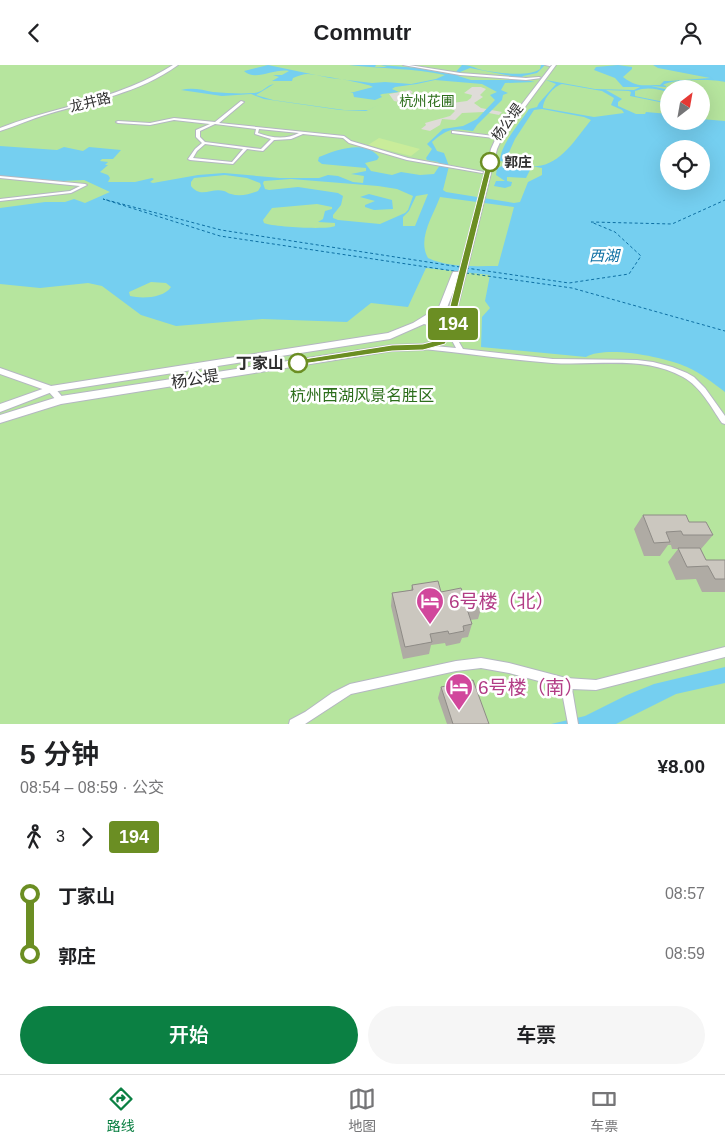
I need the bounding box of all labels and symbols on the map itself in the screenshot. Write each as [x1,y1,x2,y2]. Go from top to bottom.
north arrow [660,80,710,130]
street label: 龙井路 [68,89,112,115]
park label: 杭州花圃 [399,93,455,109]
street label: 杨公堤 [488,100,526,144]
marker: 郭庄 [480,152,500,172]
place label: 郭庄 [504,154,532,170]
water label: 西湖 [589,247,621,264]
line badge: 194 [424,308,482,340]
marker: 丁家山 [288,353,308,373]
place label: 丁家山 [236,355,284,372]
street label: 杨公堤 [170,367,220,391]
park label: 杭州西湖风景名胜区 [290,387,434,404]
hotel icon: 6号楼（北） [415,586,445,625]
place label: 6号楼（北） [449,591,555,612]
hotel icon: 6号楼（南） [444,672,474,711]
place label: 6号楼（南） [478,677,584,698]

